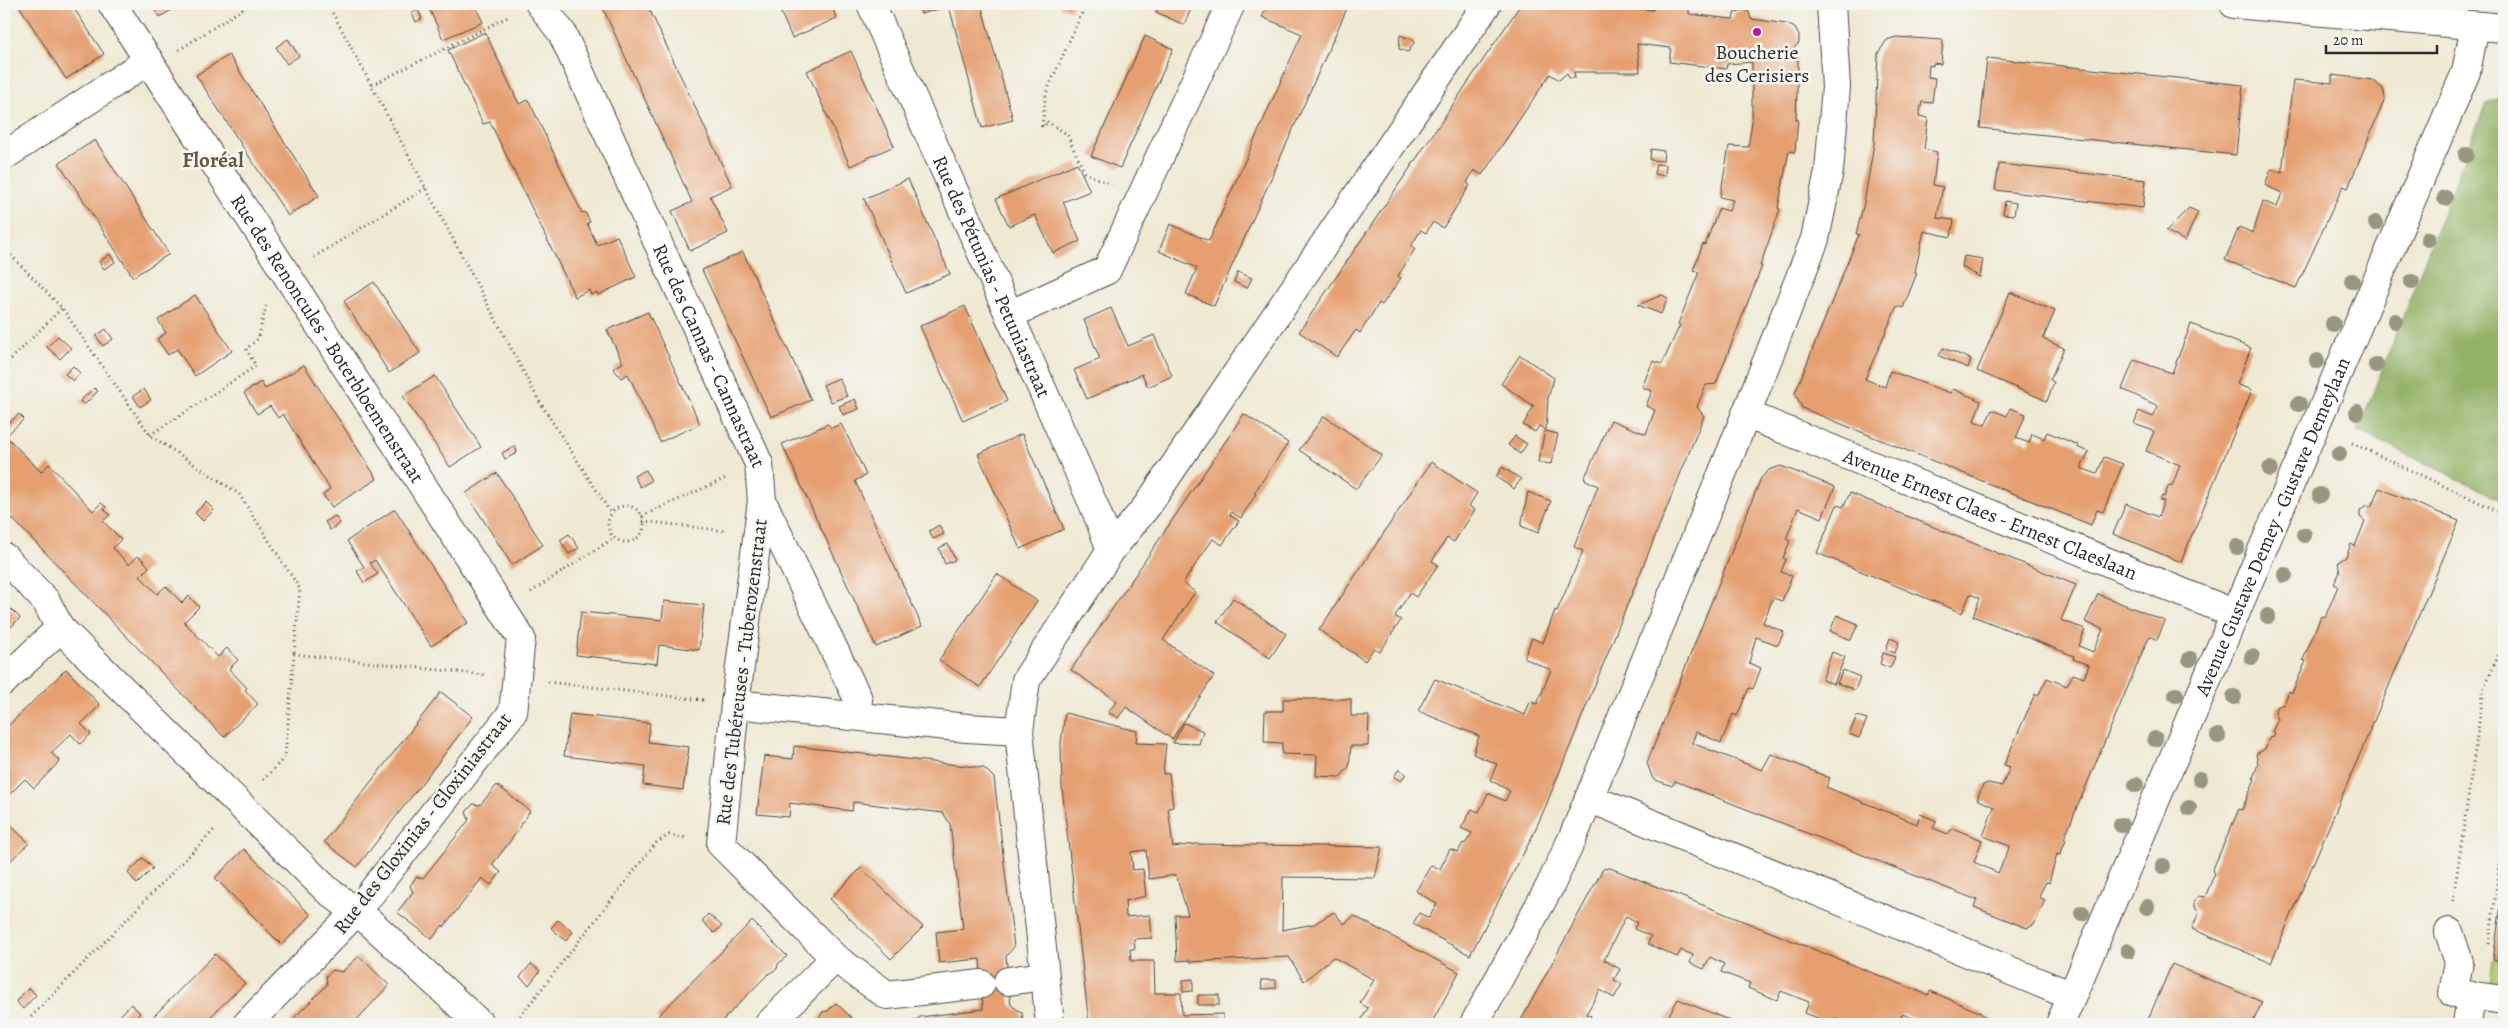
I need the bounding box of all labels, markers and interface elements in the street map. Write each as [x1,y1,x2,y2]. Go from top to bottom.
scale bar [2326,22,2437,54]
marker: Boucherie des Cerisiers [1751,26,1763,38]
text: 20 m [2333,30,2364,50]
place label: Boucherie des Cerisiers [1705,39,1809,89]
district label: Floréal [182,146,244,174]
street label: Rue des Pétunias - Petuniastraat [926,151,1057,402]
street label: Rue des Renoncules - Boterbloemenstraat [224,189,431,489]
street label: Rue des Cannas - Cannastraat [646,239,772,472]
street label: Avenue Gustave Demey - Gustave Demeylaan [2188,353,2357,701]
street label: Avenue Ernest Claes - Ernest Claeslaan [1838,442,2141,587]
street label: Rue des Tubéreuses - Tuberozenstraat [709,517,774,827]
street label: Rue des Gloxinias - Gloxiniastraat [327,707,518,940]

